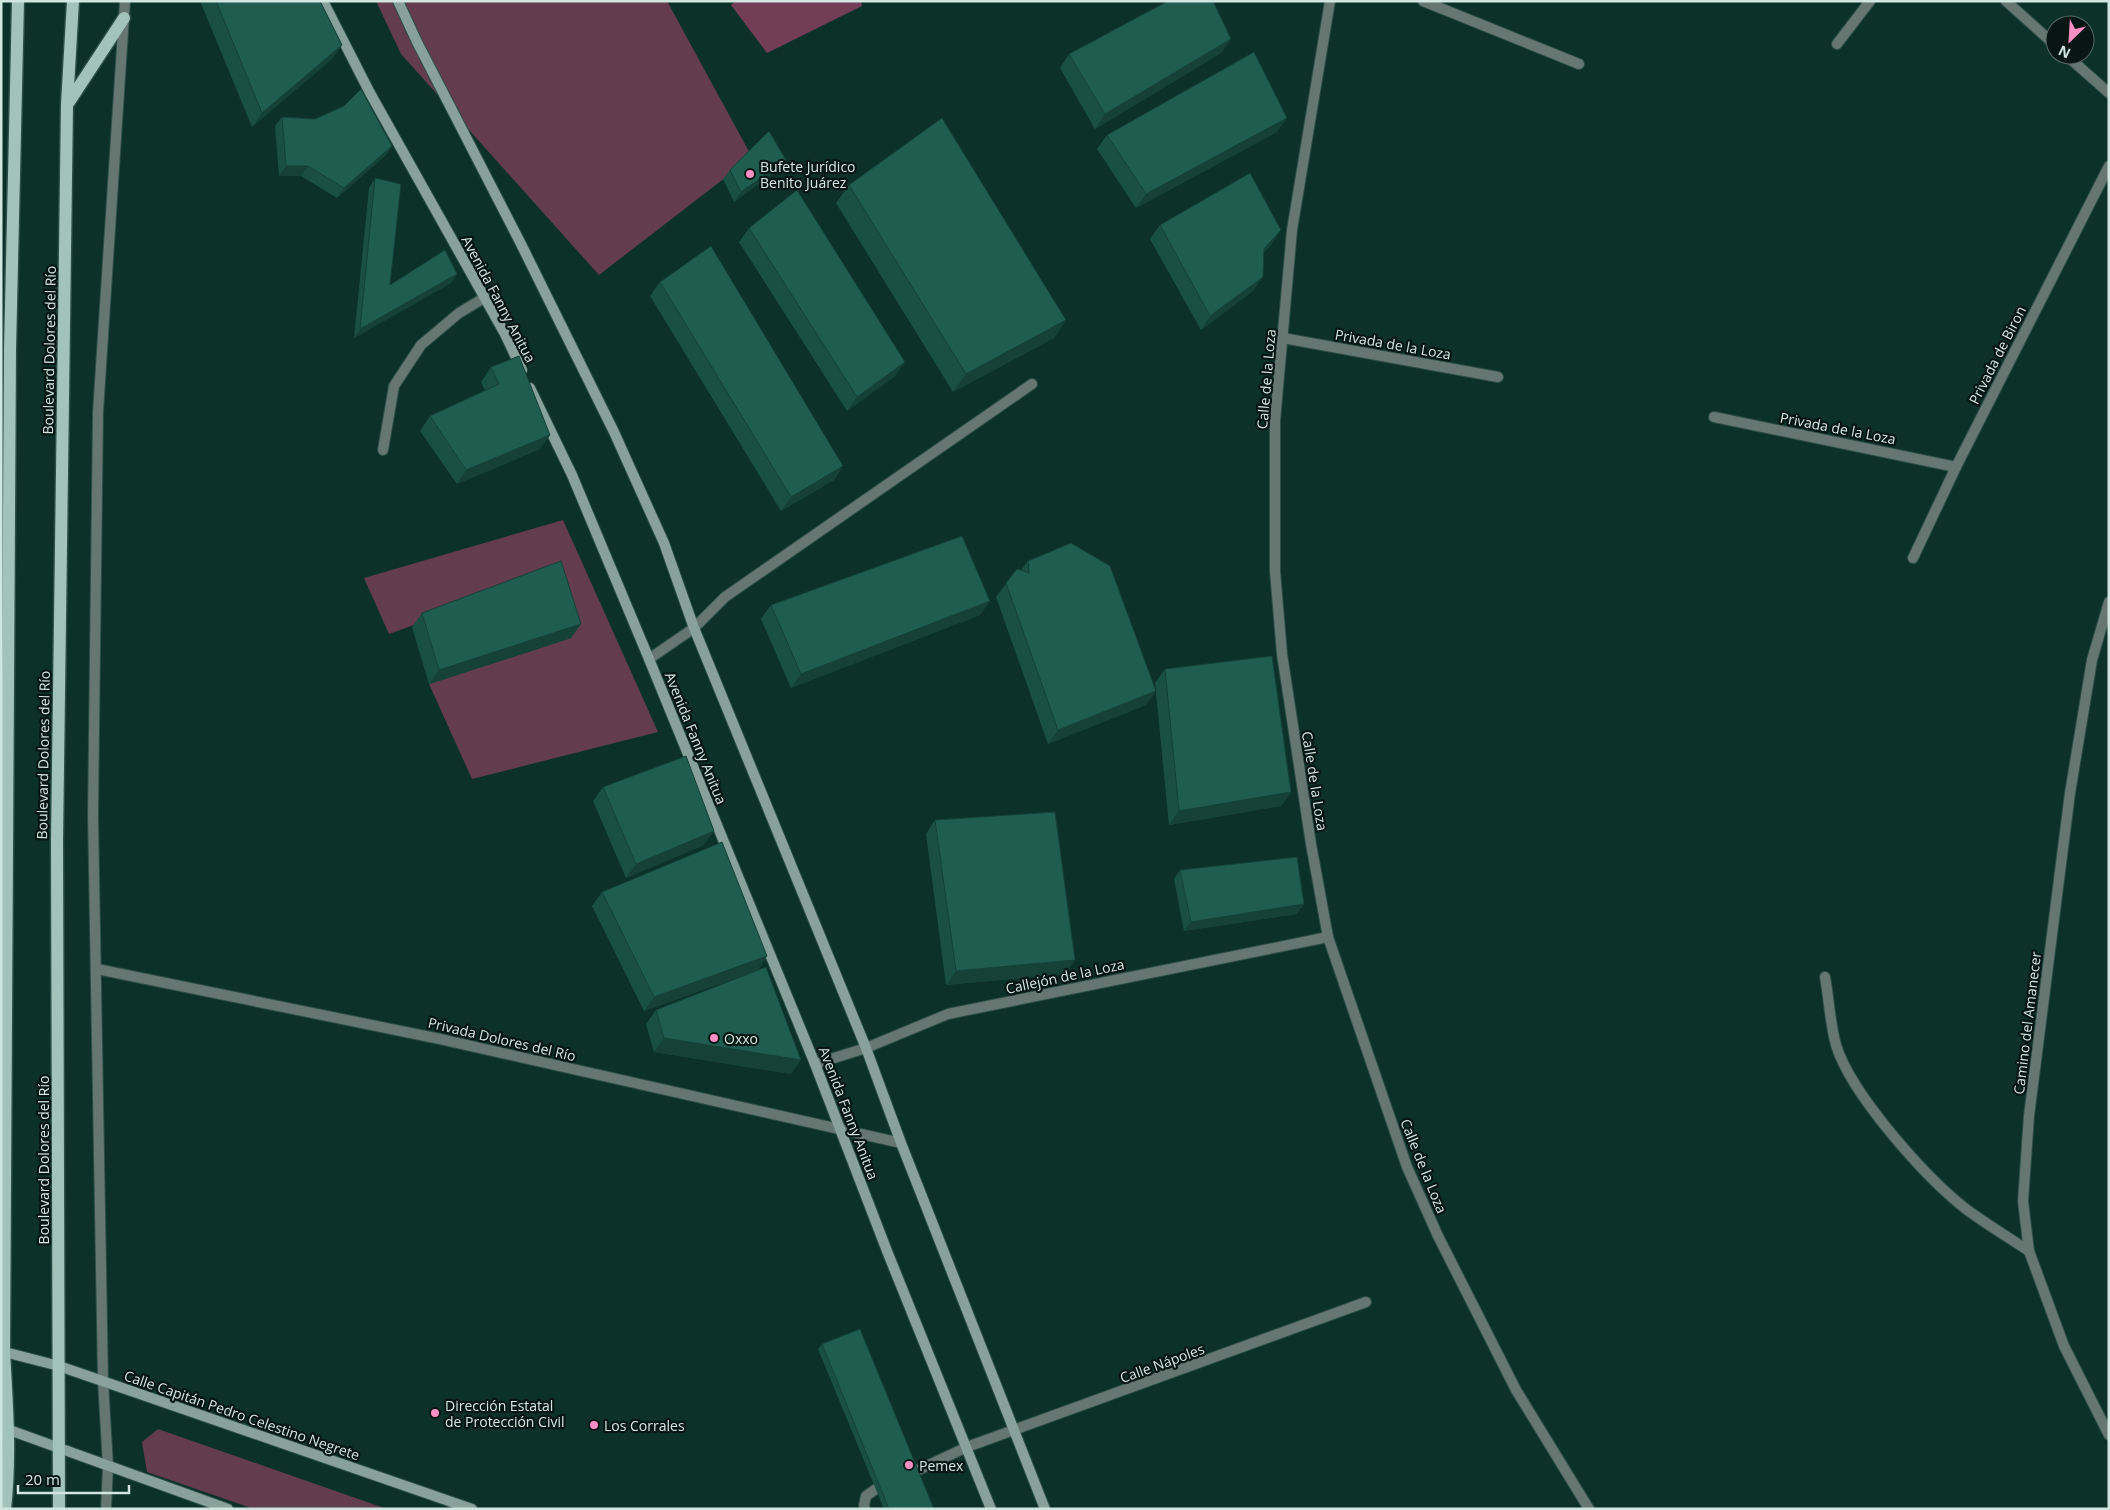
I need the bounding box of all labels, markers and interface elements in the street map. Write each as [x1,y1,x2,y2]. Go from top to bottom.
north arrow [2045,15,2095,65]
text: N [2055,41,2073,63]
place label: Bufete Jurídico Benito Juárez [760,157,856,192]
marker: Bufete Jurídico Benito Juárez [744,168,756,180]
street label: Avenida Fanny Anitua [458,232,540,366]
street label: Boulevard Dolores del Río [38,265,60,435]
street label: Privada de Biron [1964,303,2030,407]
street label: Privada de la Loza [1333,324,1453,364]
street label: Calle de la Loza [1252,328,1280,430]
street label: Privada de la Loza [1779,407,1897,449]
street label: Avenida Fanny Anitua [661,669,731,807]
street label: Boulevard Dolores del Río [32,670,54,840]
street label: Calle de la Loza [1298,730,1332,832]
street label: Camino del Amanecer [2009,950,2045,1095]
street label: Callejón de la Loza [1004,954,1126,998]
street label: Privada Dolores del Río [426,1013,578,1065]
place label: Oxxo [724,1029,758,1048]
marker: Oxxo [708,1032,720,1044]
street label: Avenida Fanny Anitua [815,1044,883,1182]
street label: Boulevard Dolores del Río [34,1076,53,1244]
street label: Calle de la Loza [1396,1116,1452,1216]
street label: Calle Nápoles [1117,1339,1207,1387]
street label: Calle Capitán Pedro Celestino Negrete [122,1366,362,1464]
place label: Dirección Estatal de Protección Civil [445,1396,565,1431]
marker: Dirección Estatal de Protección Civil [429,1407,441,1419]
place label: Los Corrales [604,1416,685,1435]
marker: Los Corrales [588,1419,600,1431]
place label: Pemex [919,1456,964,1475]
marker: Pemex [903,1459,915,1471]
scale bar [18,1462,129,1494]
text: 20 m [25,1469,60,1489]

